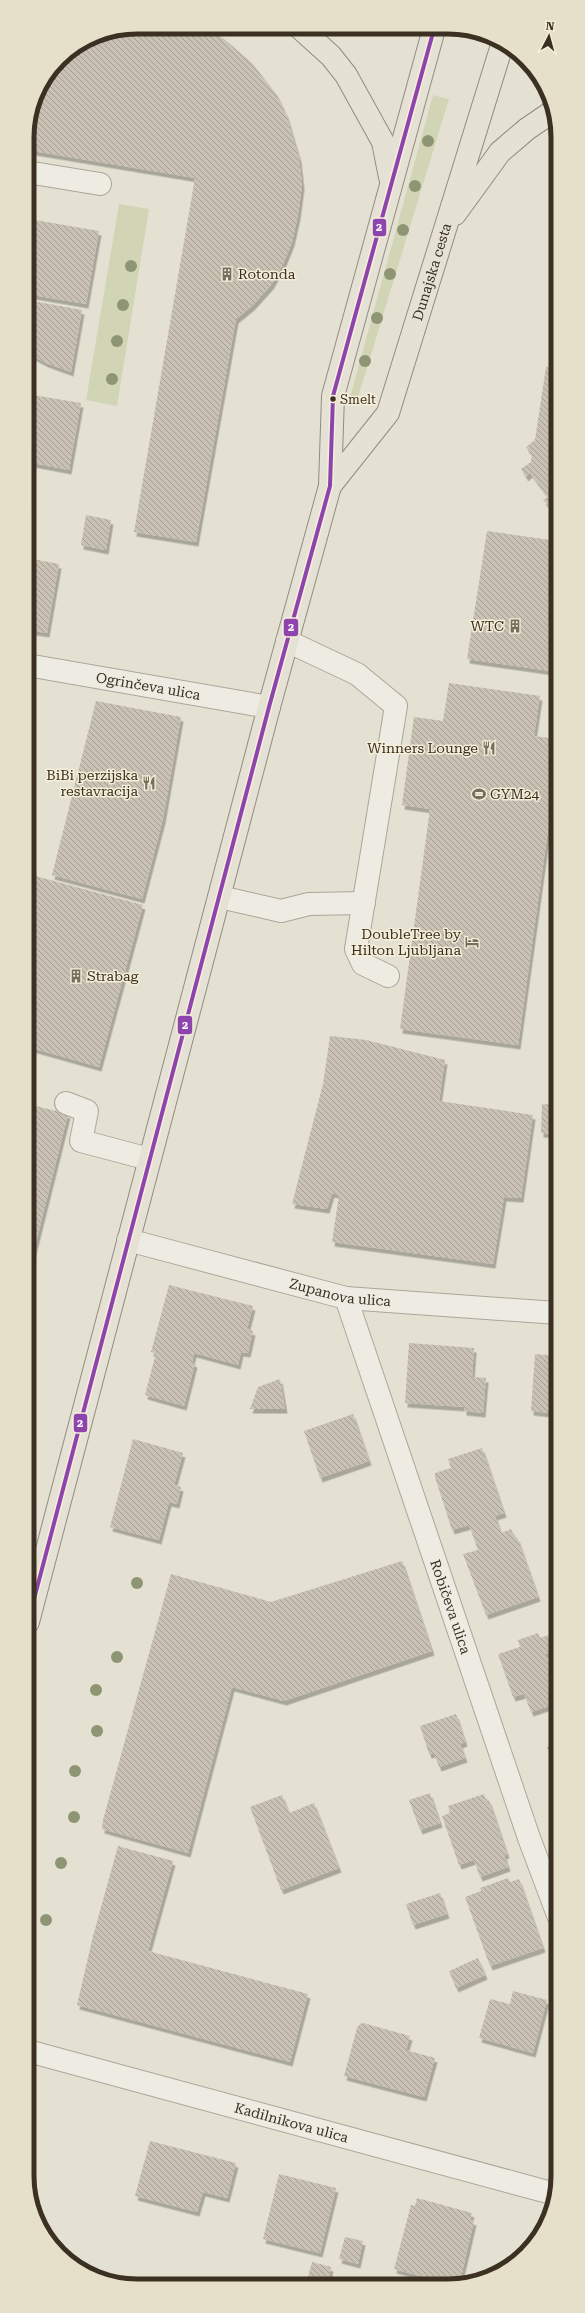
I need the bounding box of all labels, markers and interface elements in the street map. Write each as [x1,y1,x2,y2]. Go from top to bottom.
north arrow [529,16,569,56]
text: N [545,20,555,34]
line badge: 2 [372,218,387,237]
text: 2 [376,221,382,234]
street label: Dunajska cesta [409,221,455,323]
building icon: Rotonda [219,266,235,282]
place label: Rotonda [238,266,296,282]
place label: Smelt [340,392,376,407]
marker: Smelt [328,394,338,404]
line badge: 2 [283,618,299,637]
place label: WTC [471,618,504,634]
building icon: WTC [507,618,523,634]
text: 2 [288,621,294,634]
street label: Ogrinčeva ulica [95,669,202,703]
place label: Winners Lounge [367,740,478,756]
restaurant icon: Winners Lounge [481,740,497,756]
place label: BiBi perzijska restavracija [46,767,138,799]
restaurant icon: BiBi perzijska restavracija [141,775,157,791]
sports icon: GYM24 [471,786,487,802]
place label: GYM24 [490,786,540,802]
place label: DoubleTree by Hilton Ljubljana [351,926,462,958]
hotel icon: DoubleTree by Hilton Ljubljana [464,934,480,950]
building icon: Strabag [68,968,84,984]
place label: Strabag [87,968,139,984]
line badge: 2 [177,1015,193,1035]
text: 2 [182,1019,188,1032]
street label: Zupanova ulica [288,1275,392,1309]
line badge: 2 [73,1413,88,1433]
text: 2 [77,1417,83,1430]
street label: Robičeva ulica [427,1557,474,1657]
street label: Kadilnikova ulica [233,2099,351,2146]

